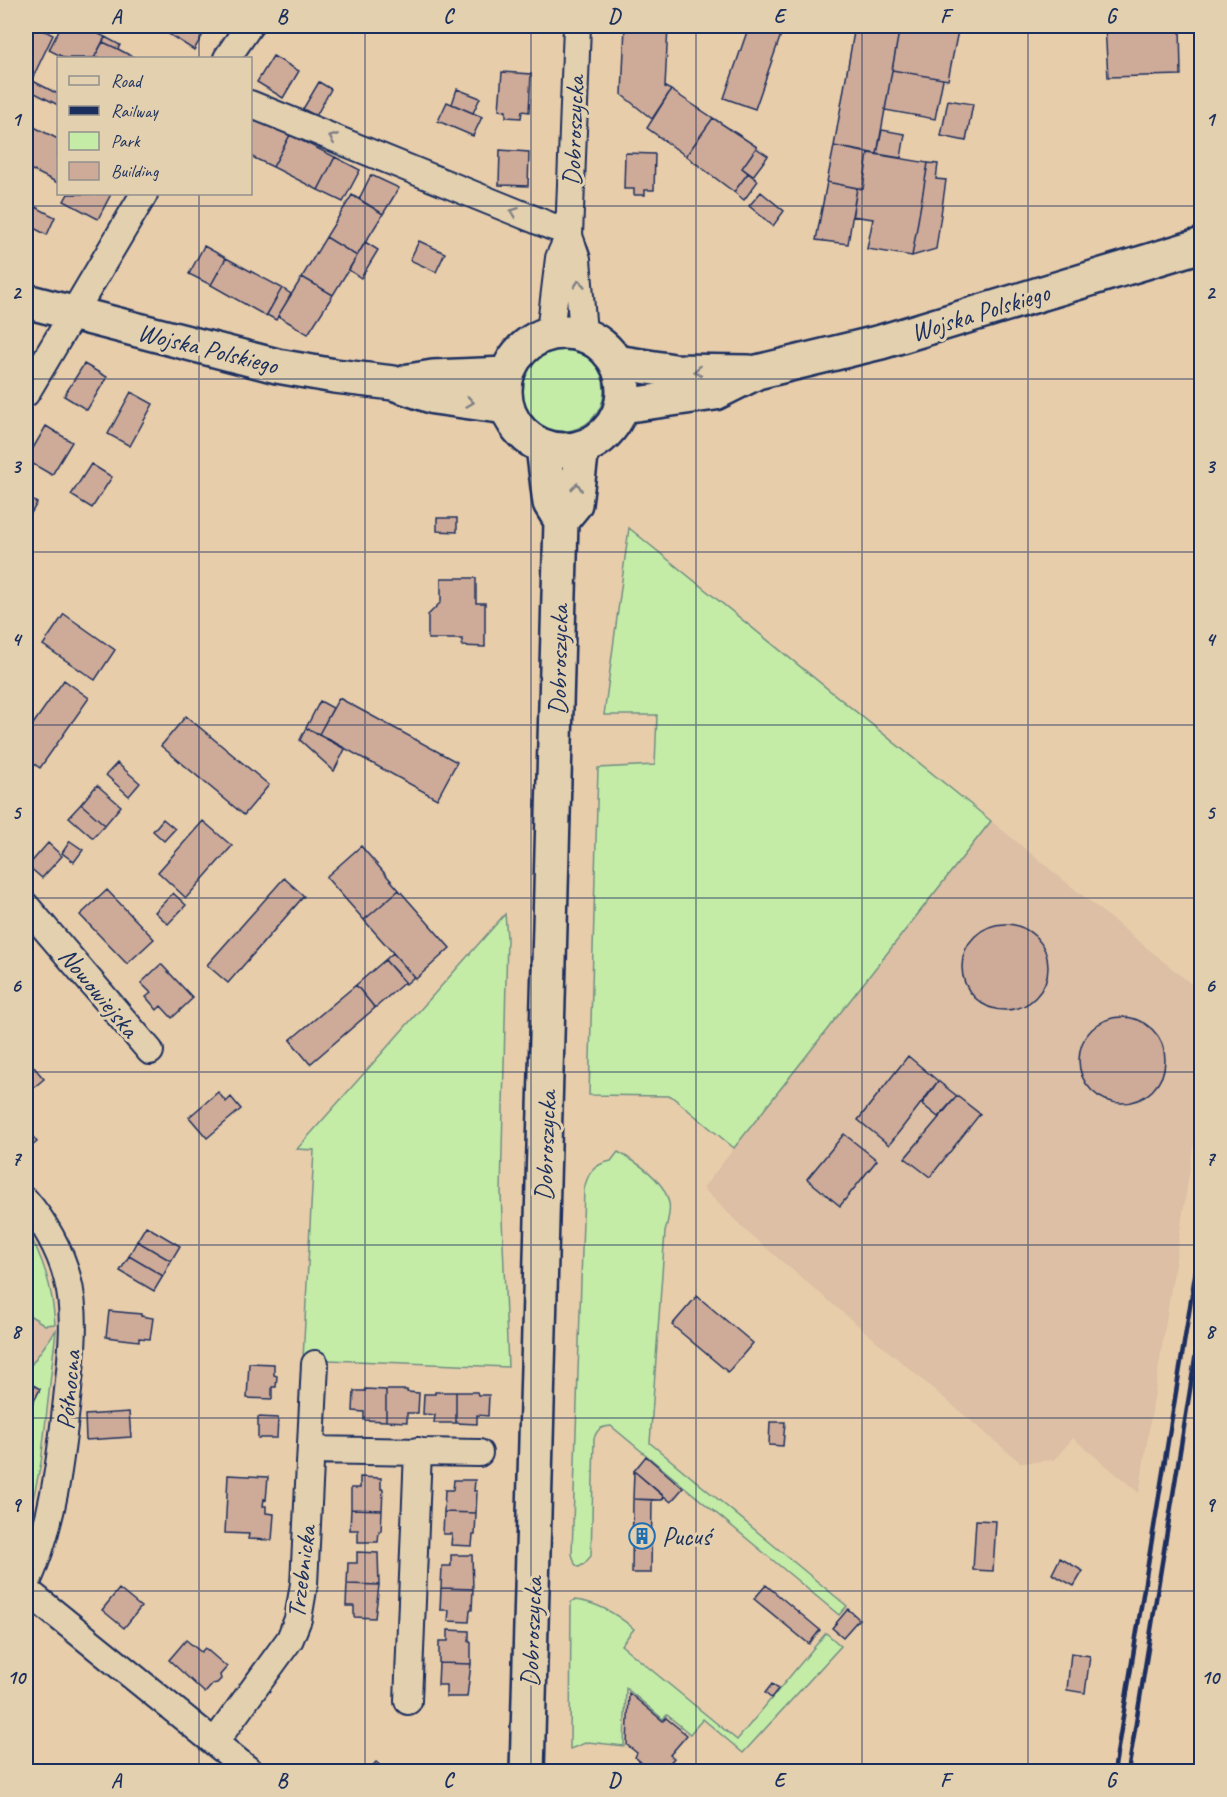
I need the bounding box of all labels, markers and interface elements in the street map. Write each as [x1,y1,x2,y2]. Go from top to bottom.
text: A [111,4,123,29]
text: B [277,4,289,29]
text: C [443,4,455,29]
text: D [608,4,622,29]
text: E [774,4,788,29]
text: F [940,4,954,29]
text: G [1106,4,1119,29]
legend [57,57,252,195]
text: Road [111,70,144,92]
street label: Dobroszycka [555,73,592,187]
text: Railway [111,100,159,122]
text: 1 [12,107,23,132]
text: 1 [1206,107,1217,132]
text: Park [111,130,141,152]
one-way arrow [328,133,339,145]
text: Building [111,160,160,182]
one-way arrow [509,206,519,219]
street label: Wojska Polskiego [907,275,1055,349]
one-way arrow [573,279,586,288]
text: 2 [12,280,23,305]
text: 2 [1206,280,1217,305]
street label: Wojska Polskiego [134,315,283,382]
one-way arrow [694,365,703,378]
one-way arrow [465,395,474,407]
text: 3 [12,454,23,479]
text: 3 [1206,454,1217,479]
one-way arrow [570,482,583,491]
street label: Dobroszycka [541,602,576,715]
text: 4 [12,627,24,652]
text: 4 [1206,627,1218,652]
text: 5 [12,800,23,825]
text: 5 [1206,800,1217,825]
street label: Nowowiejska [51,940,147,1045]
text: 6 [11,973,22,998]
text: 6 [1205,973,1216,998]
street label: Dobroszycka [527,1088,564,1202]
text: 7 [12,1146,23,1171]
text: 7 [1206,1146,1217,1171]
text: 8 [12,1319,24,1344]
text: 8 [1206,1319,1218,1344]
street label: Północna [49,1348,89,1431]
text: 9 [12,1492,23,1517]
text: 9 [1206,1492,1217,1517]
place label: Pucuś [662,1520,715,1553]
building icon: Pucuś [627,1521,657,1551]
street label: Trzebnicka [279,1522,324,1620]
street label: Dobroszycka [513,1574,550,1688]
text: 10 [7,1665,27,1690]
text: 10 [1201,1665,1221,1690]
text: A [111,1768,123,1793]
text: B [277,1768,289,1793]
text: C [443,1768,455,1793]
text: D [608,1768,622,1793]
text: E [774,1768,788,1793]
text: F [940,1768,954,1793]
text: G [1106,1768,1119,1793]

